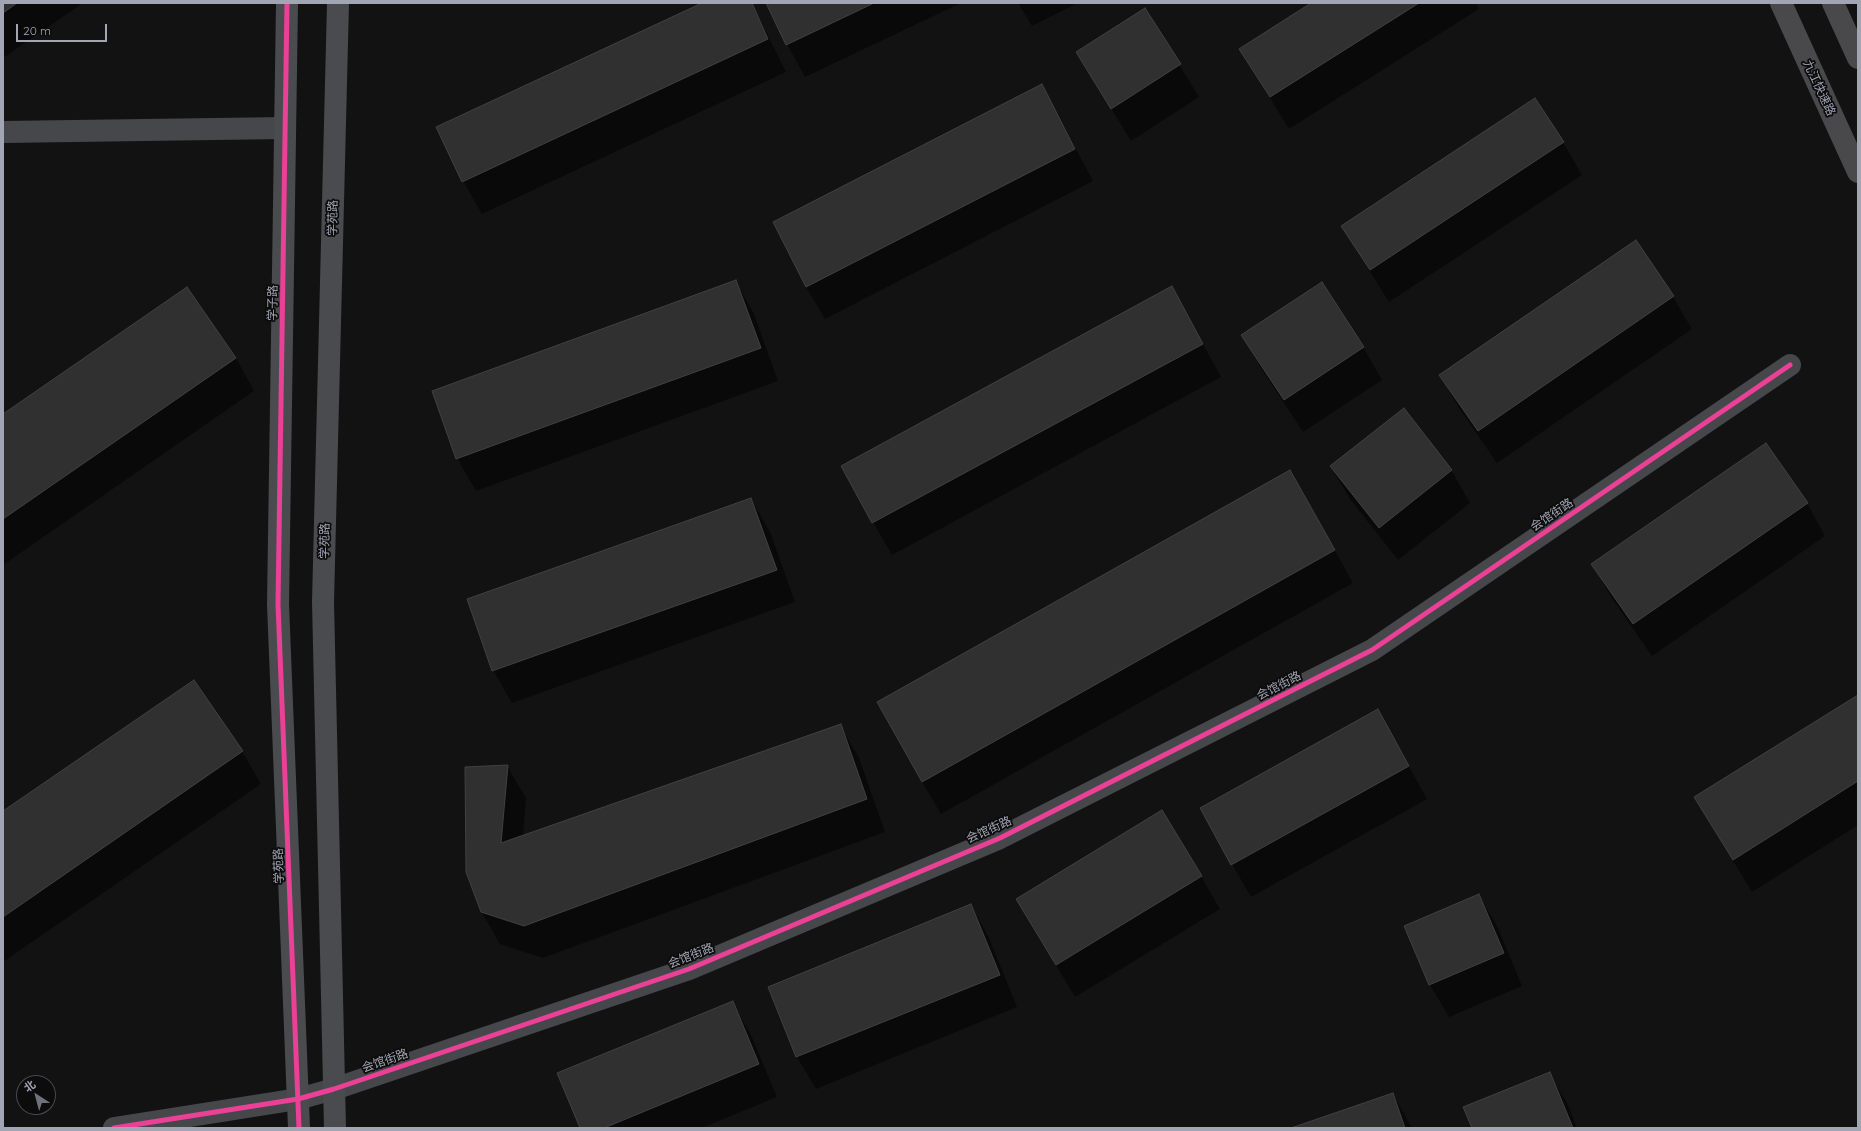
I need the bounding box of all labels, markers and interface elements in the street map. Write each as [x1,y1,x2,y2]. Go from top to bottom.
scale bar [18,16,109,42]
text: 20 m [23,23,51,38]
street label: 九江快速路 [1800,58,1838,118]
street label: 学苑路 [325,200,341,236]
street label: 学子路 [265,285,281,321]
street label: 会馆街路 [1528,496,1576,534]
street label: 学苑路 [317,523,333,559]
street label: 会馆街路 [1254,669,1304,703]
street label: 会馆街路 [964,814,1014,846]
street label: 学苑路 [271,848,287,884]
street label: 会馆街路 [666,941,716,971]
street label: 会馆街路 [360,1046,410,1076]
north arrow [16,1075,56,1115]
text: 北 [21,1077,38,1095]

